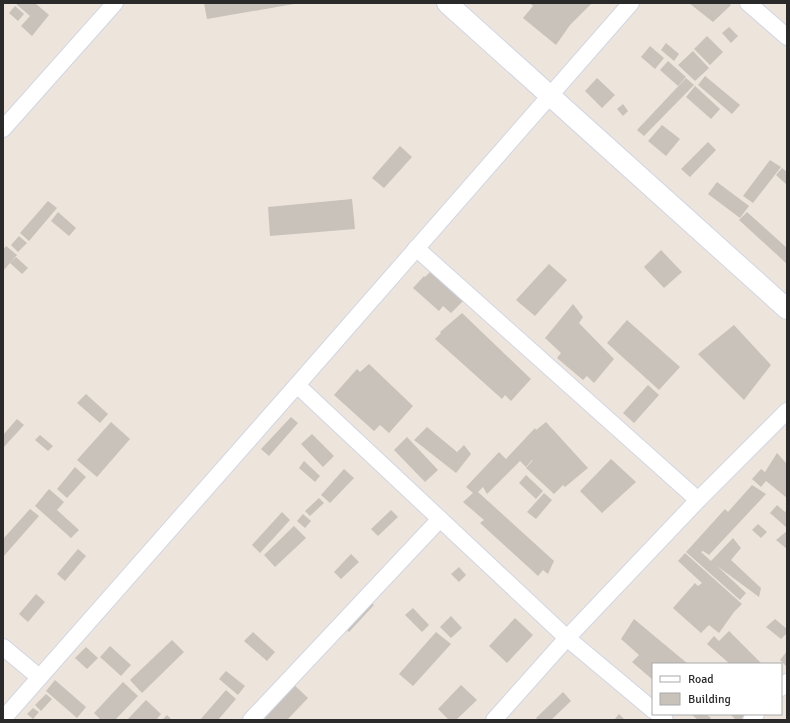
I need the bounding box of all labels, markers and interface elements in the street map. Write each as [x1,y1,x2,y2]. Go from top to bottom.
legend [652,663,782,715]
text: Road [688,672,714,687]
text: Building [688,692,731,707]

